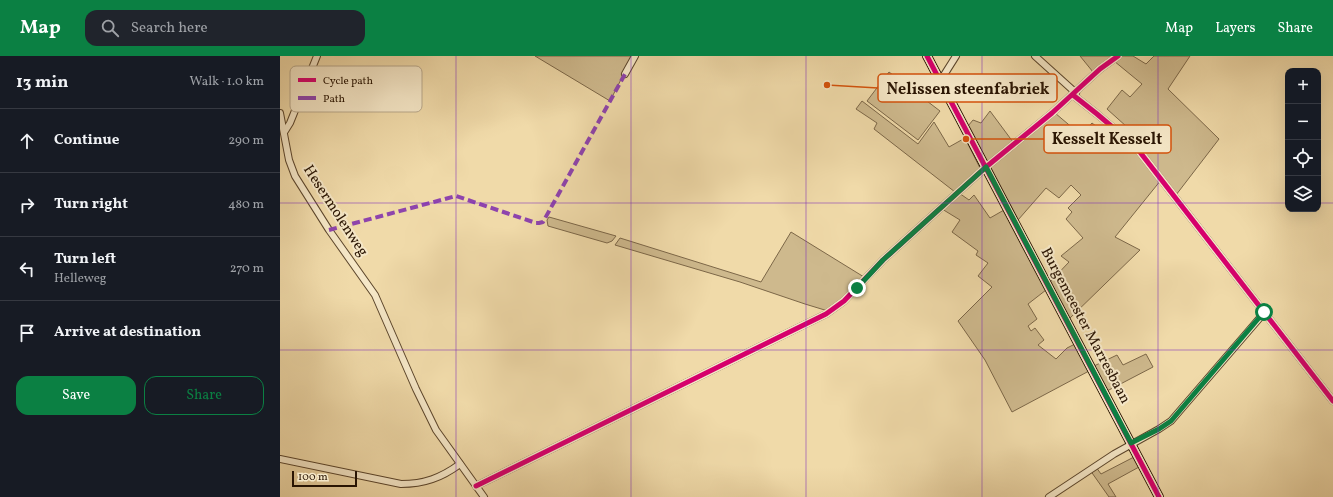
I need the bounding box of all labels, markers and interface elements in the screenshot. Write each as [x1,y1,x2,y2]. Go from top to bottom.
search box [85,10,365,46]
text: Map [20,15,61,41]
icon: search [99,17,121,39]
text: Search here [131,18,208,39]
text: Map [1165,19,1193,38]
text: Layers [1215,19,1255,38]
text: Share [1277,19,1313,38]
legend [290,66,422,112]
map controls [1285,68,1321,212]
button: + [1285,68,1321,104]
text: 13 min [16,71,69,94]
text: Walk · 1.0 km [190,73,264,91]
text: Cycle path [323,74,373,89]
callout: Nelissen steenfabriek [878,74,1057,102]
text: Nelissen steenfabriek [886,79,1050,101]
text: Path [323,92,346,107]
button: − [1285,104,1321,140]
callout: Kesselt Kesselt [1044,125,1171,153]
text: Kesselt Kesselt [1052,129,1162,151]
icon: ahead [16,130,38,152]
text: Continue [54,130,119,151]
text: 290 m [228,132,264,150]
button: locate [1285,140,1321,176]
street label: Hesermolenweg [297,161,373,261]
button: layers [1285,176,1321,212]
icon: right [16,194,38,216]
text: Turn right [54,194,128,215]
text: 480 m [228,196,264,214]
street label: Burgemeester Marresbaan [1035,244,1135,408]
text: Turn left [54,249,116,270]
icon: left [16,258,38,280]
text: 270 m [230,260,264,278]
text: Helleweg [54,270,107,288]
route end [848,279,866,297]
route start [1255,303,1273,321]
icon: arrive [16,322,38,344]
text: Arrive at destination [54,322,201,343]
button: Save [16,376,136,415]
button: Share [144,376,264,415]
scale bar [292,469,357,488]
text: 100 m [298,470,328,485]

